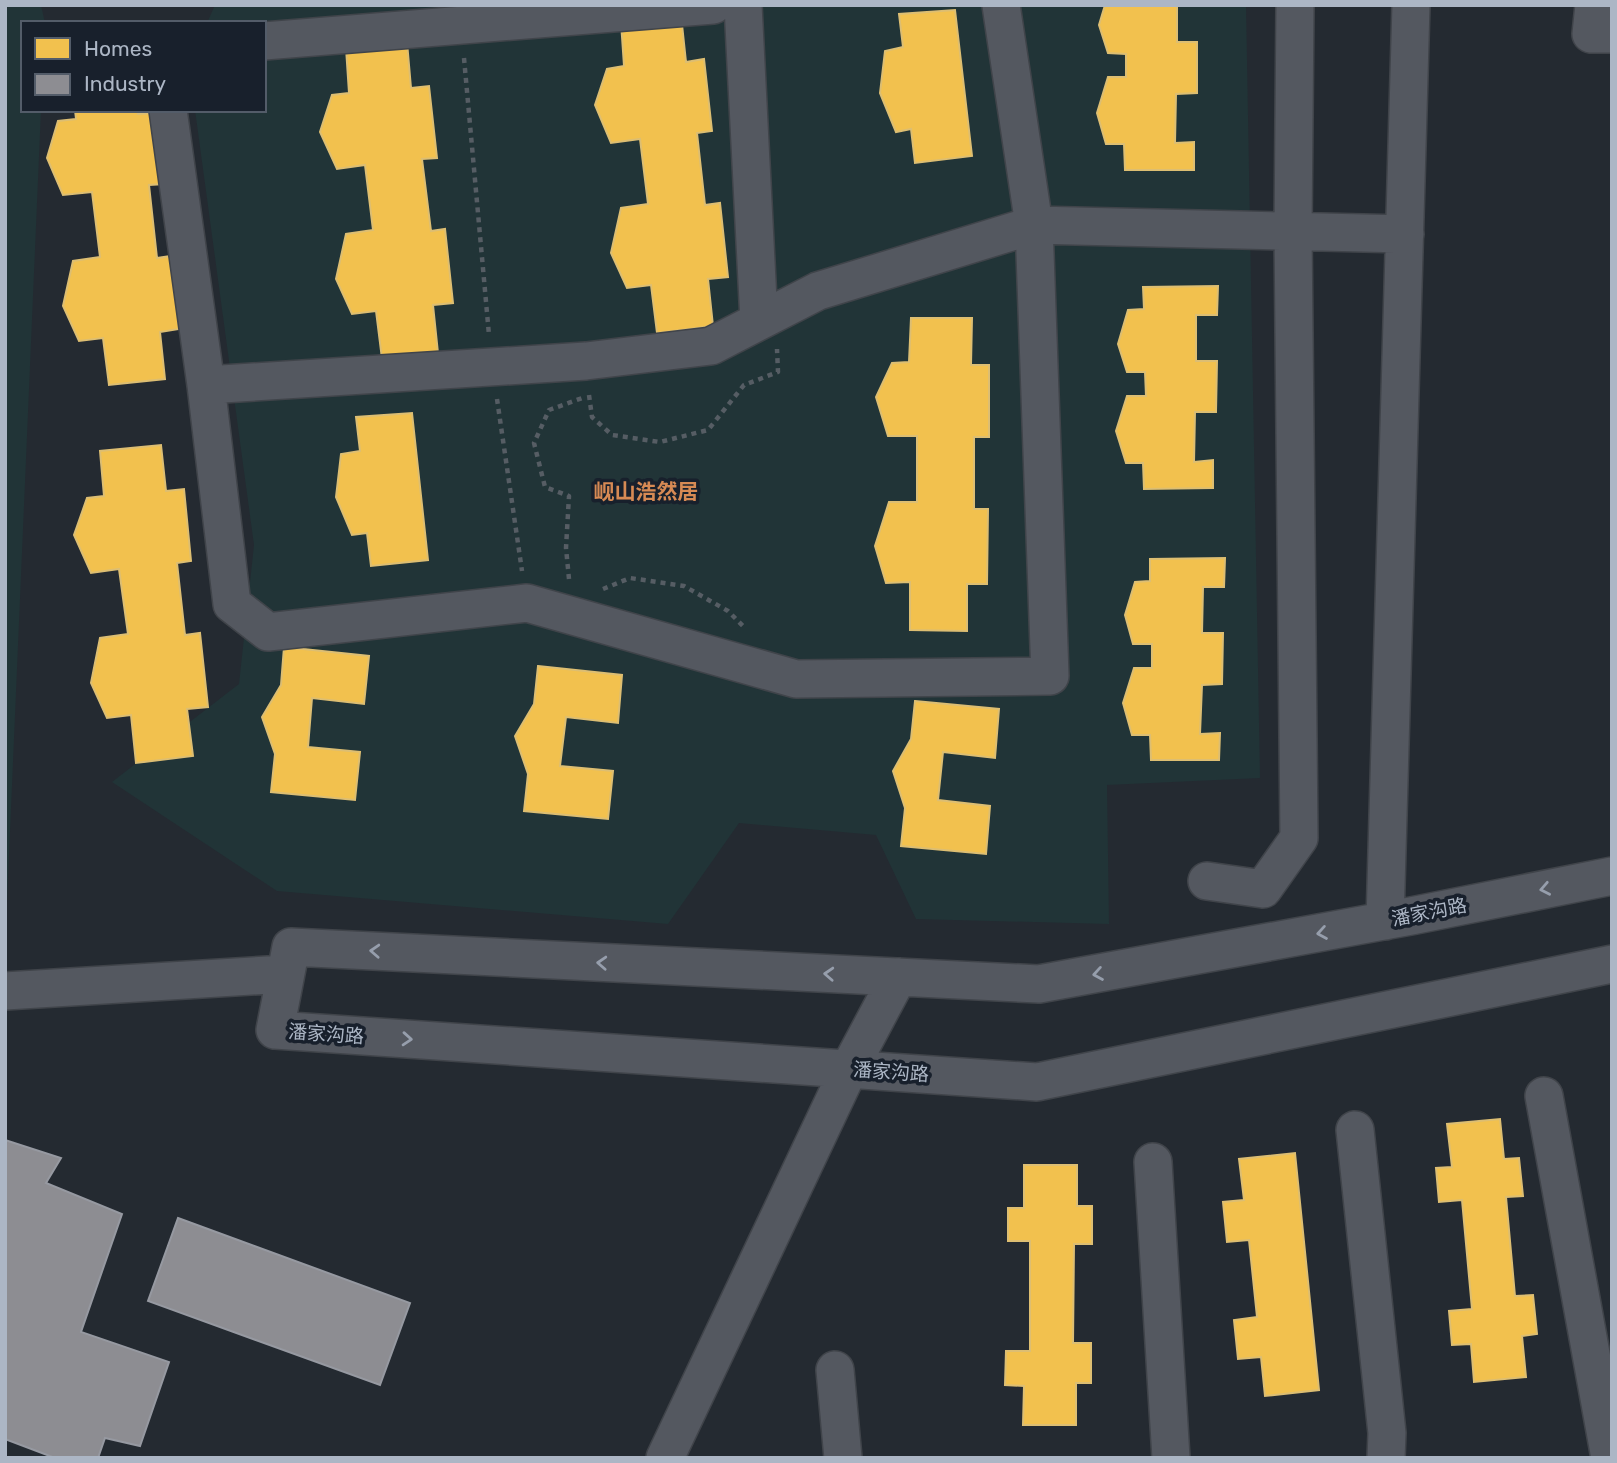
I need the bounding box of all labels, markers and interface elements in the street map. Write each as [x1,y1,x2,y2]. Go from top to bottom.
legend [21,21,266,112]
text: Homes [84,36,152,61]
text: Industry [84,71,166,96]
district label: 岘山浩然居 [594,479,699,504]
one-way arrow [1539,881,1551,896]
street label: 潘家沟路 [1389,893,1469,931]
one-way arrow [1316,925,1328,940]
one-way arrow [369,944,380,959]
one-way arrow [596,955,607,970]
one-way arrow [1092,965,1104,980]
one-way arrow [824,966,835,981]
street label: 潘家沟路 [287,1020,365,1048]
one-way arrow [402,1031,413,1046]
street label: 潘家沟路 [852,1058,930,1086]

